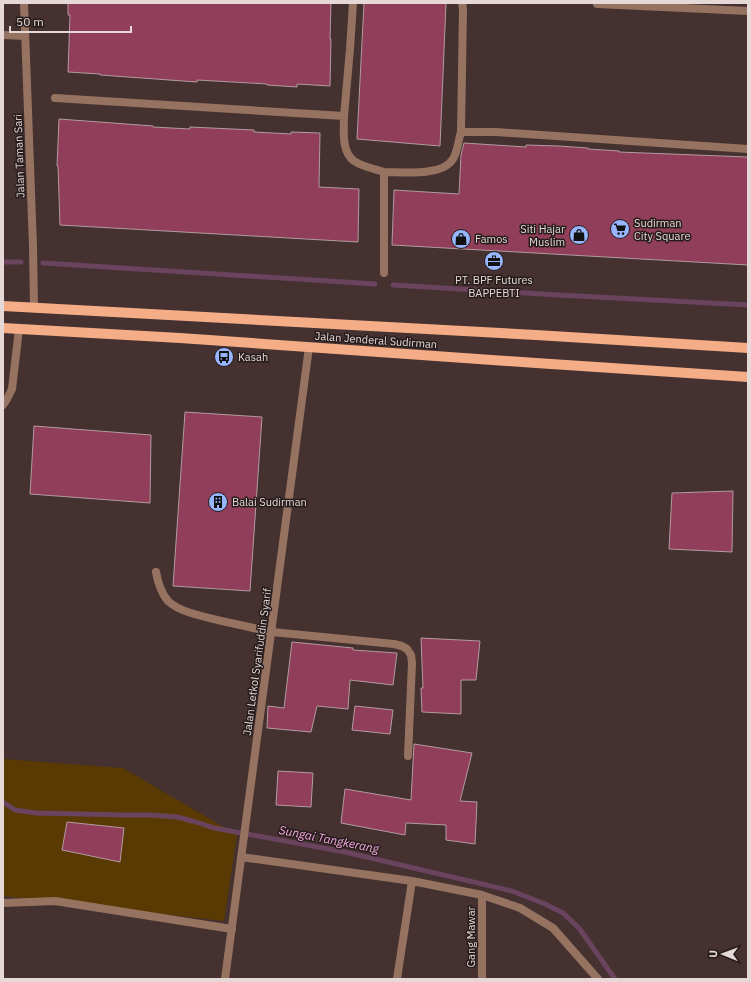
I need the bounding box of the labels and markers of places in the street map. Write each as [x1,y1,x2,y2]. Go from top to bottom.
place label: Sudirman City Square [634,216,690,243]
supermarket icon: Sudirman City Square [609,218,631,240]
place label: Siti Hajar Muslim [520,222,565,249]
shop icon: Siti Hajar Muslim [568,224,590,246]
shop icon: Famos [450,228,472,250]
place label: Famos [475,232,508,246]
office icon: PT. BPF Futures BAPPEBTI [483,250,505,272]
place label: PT. BPF Futures BAPPEBTI [455,273,533,300]
bus stop icon: Kasah [213,346,235,368]
place label: Kasah [238,350,268,364]
building icon: Balai Sudirman [207,491,229,513]
place label: Balai Sudirman [232,495,307,509]

